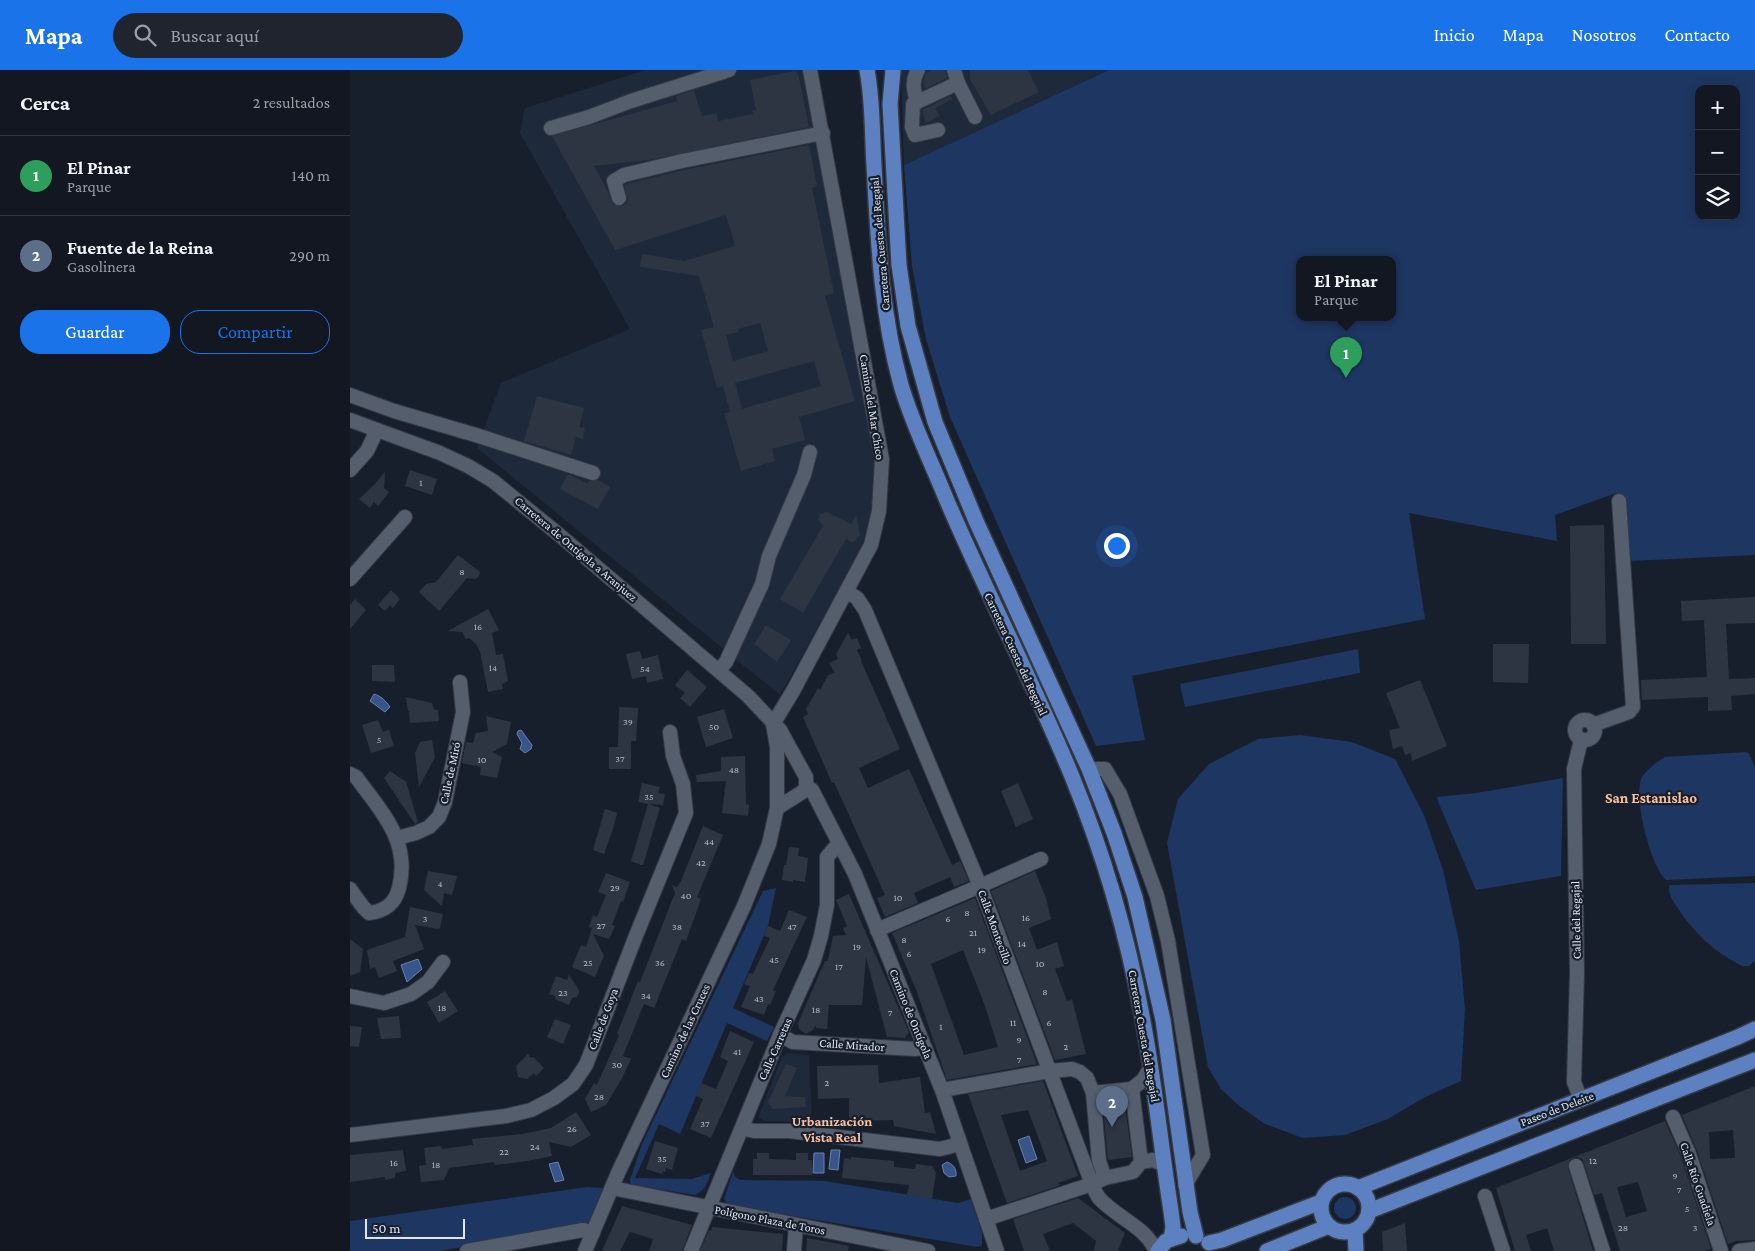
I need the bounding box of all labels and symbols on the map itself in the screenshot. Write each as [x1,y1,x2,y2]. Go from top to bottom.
street label: Carretera Cuesta del Regajal [867,177,893,311]
pin: 1 [1330,337,1362,378]
street label: Camino del Mar Chico [857,353,887,461]
house number: 1 [419,477,423,488]
street label: Carretera de Ontígola a Aranjuez [512,494,640,604]
your location [1104,533,1130,559]
house number: 8 [459,566,465,577]
street label: Carretera Cuesta del Regajal [981,590,1051,718]
house number: 16 [474,621,482,632]
house number: 14 [489,662,497,673]
house number: 54 [640,663,650,674]
house number: 39 [623,716,633,727]
house number: 50 [709,721,720,732]
house number: 5 [377,734,382,745]
street label: Calle de Miró [437,741,463,805]
house number: 37 [615,753,625,764]
house number: 10 [478,754,487,765]
house number: 48 [729,764,739,775]
district label: San Estanislao [1605,790,1697,806]
house number: 35 [644,791,654,802]
house number: 44 [704,836,714,847]
house number: 42 [696,857,706,868]
house number: 4 [437,878,443,889]
street label: Calle del Regajal [1568,881,1584,959]
house number: 29 [610,882,620,893]
street label: Calle Montecillo [975,888,1015,966]
house number: 40 [681,890,692,901]
house number: 10 [894,892,903,903]
house number: 8 [964,907,970,918]
house number: 16 [1022,912,1030,923]
house number: 3 [423,913,428,924]
house number: 6 [945,913,951,924]
house number: 27 [596,920,606,931]
house number: 38 [672,921,682,932]
house number: 47 [787,921,797,932]
house number: 21 [969,927,977,938]
house number: 8 [901,934,907,945]
house number: 14 [1018,938,1026,949]
house number: 19 [853,941,861,952]
house number: 19 [978,944,986,955]
house number: 6 [906,948,912,959]
house number: 45 [769,954,779,965]
house number: 25 [583,957,593,968]
house number: 36 [655,957,665,968]
house number: 10 [1036,958,1045,969]
house number: 17 [835,961,843,972]
street label: Camino de Ontígola [887,967,936,1061]
street label: Carretera Cuesta del Regajal [1125,969,1163,1103]
street label: Camino de las Cruces [657,982,713,1080]
street label: Calle de Goya [585,986,621,1052]
house number: 8 [1042,986,1048,997]
house number: 23 [558,987,568,998]
house number: 34 [641,990,651,1001]
house number: 43 [754,993,764,1004]
house number: 18 [438,1002,446,1013]
house number: 18 [812,1004,820,1015]
house number: 7 [888,1007,893,1018]
street label: Calle Carretas [755,1015,795,1082]
house number: 11 [1010,1017,1016,1028]
house number: 6 [1046,1017,1052,1028]
house number: 1 [939,1021,943,1032]
house number: 9 [1016,1034,1022,1045]
street label: Calle Mirador [819,1036,886,1054]
house number: 2 [1064,1041,1069,1052]
house number: 41 [733,1046,741,1057]
house number: 7 [1017,1054,1022,1065]
house number: 30 [612,1059,623,1070]
house number: 2 [825,1077,830,1088]
pin: 2 [1096,1086,1128,1127]
street label: Paseo de Deleite [1518,1089,1596,1129]
house number: 28 [594,1091,604,1102]
district label: Urbanización Vista Real [792,1113,872,1145]
house number: 37 [700,1118,710,1129]
house number: 26 [567,1123,577,1134]
street label: Calle Río Guadiela [1677,1140,1719,1228]
house number: 24 [530,1141,540,1152]
house number: 22 [499,1146,509,1157]
house number: 35 [657,1153,667,1164]
house number: 12 [1589,1155,1597,1166]
house number: 16 [390,1157,398,1168]
house number: 18 [432,1159,440,1170]
house number: 9 [1672,1170,1678,1181]
house number: 7 [1677,1184,1682,1195]
street label: Polígono Plaza de Toros [713,1202,827,1238]
house number: 5 [1685,1203,1690,1214]
scale bar [365,1216,465,1239]
house number: 28 [1618,1222,1628,1233]
house number: 3 [1693,1222,1698,1233]

